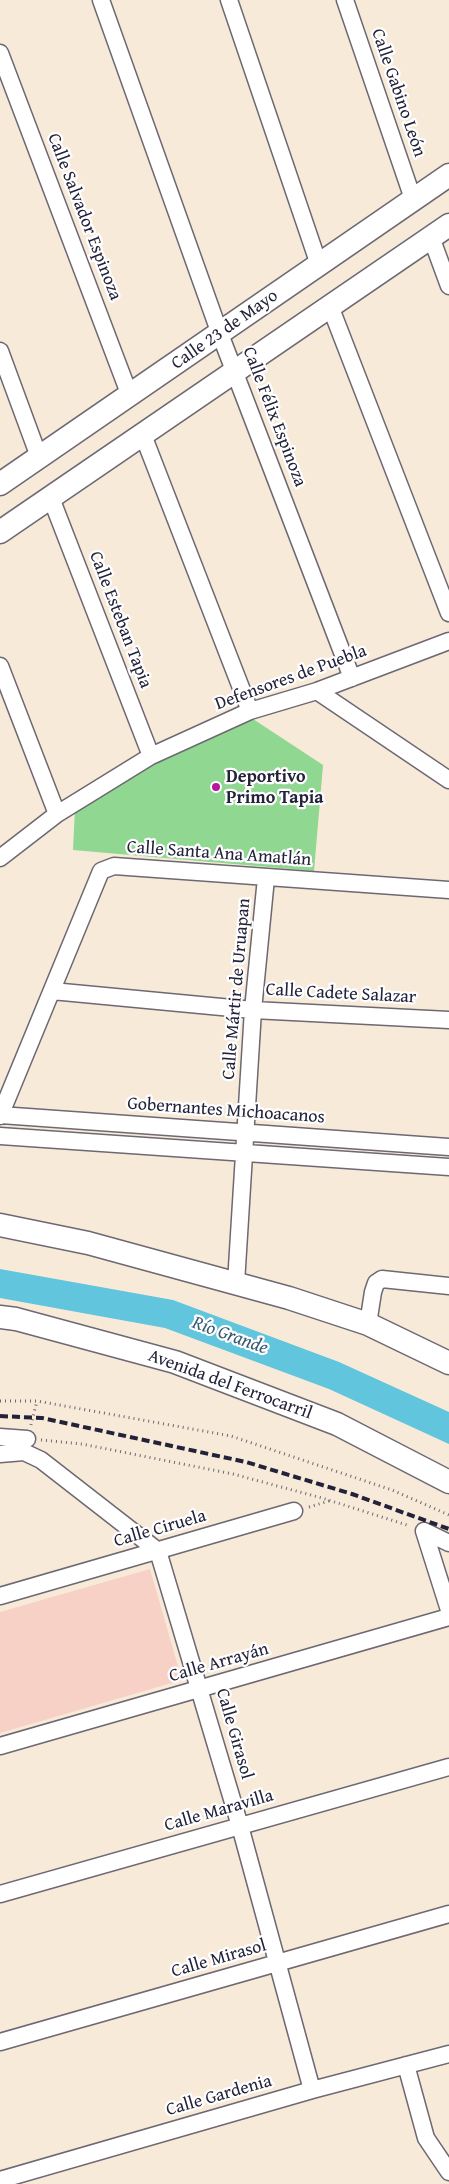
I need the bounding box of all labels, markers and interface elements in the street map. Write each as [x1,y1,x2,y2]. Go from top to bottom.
street label: Calle Gabino León [366,26,430,160]
street label: Calle Salvador Espinoza [42,130,126,304]
street label: Calle 23 de Mayo [168,285,282,375]
street label: Calle Félix Espinoza [237,344,311,490]
street label: Calle Esteban Tapia [84,548,156,692]
street label: Defensores de Puebla [212,641,370,715]
place label: Deportivo Primo Tapia [226,766,323,809]
marker: Deportivo Primo Tapia [210,781,222,793]
street label: Calle Santa Ana Amatlán [126,837,312,871]
street label: Calle Mártir de Uruapan [218,897,256,1081]
street label: Calle Cadete Salazar [265,979,417,1009]
street label: Gobernantes Michoacanos [127,1093,325,1129]
water label: Río Grande [189,1312,271,1360]
street label: Avenida del Ferrocarril [145,1345,315,1425]
street label: Calle Ciruela [111,1506,209,1552]
street label: Calle Arrayán [167,1638,271,1688]
street label: Calle Girasol [211,1686,257,1782]
street label: Calle Maravilla [162,1785,276,1837]
street label: Calle Mirasol [169,1935,269,1983]
street label: Calle Gardenia [164,2071,274,2121]

